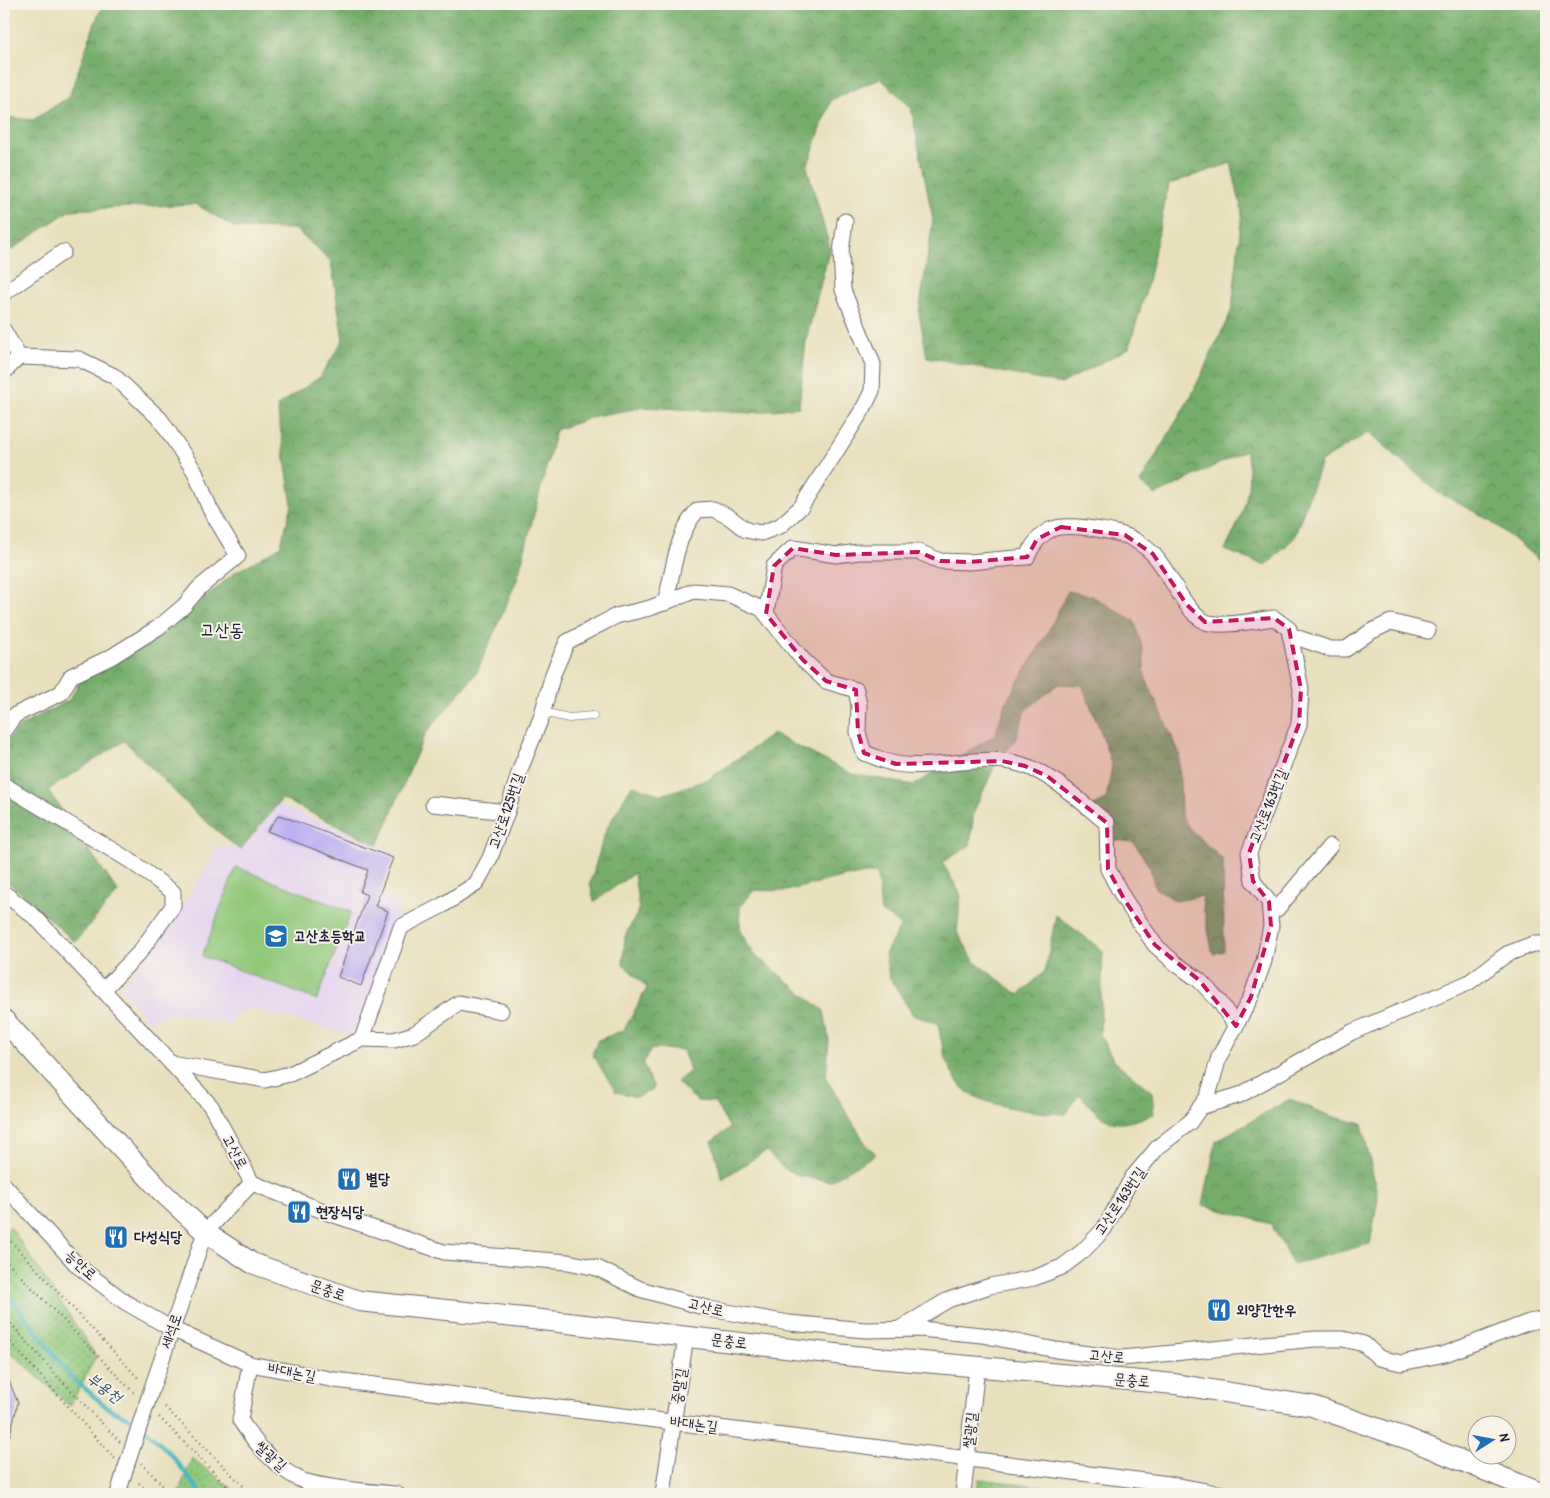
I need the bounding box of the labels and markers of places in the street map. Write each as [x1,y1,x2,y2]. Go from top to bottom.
school or university icon: 고산초등학교 [263,923,289,949]
place label: 고산초등학교 [294,925,366,946]
restaurant icon: 별당 [336,1166,362,1192]
place label: 별당 [366,1168,390,1189]
restaurant icon: 현장식당 [286,1199,312,1225]
place label: 현장식당 [316,1201,364,1222]
restaurant icon: 다성식당 [103,1224,129,1250]
place label: 다성식당 [134,1226,182,1247]
restaurant icon: 외양간한우 [1206,1297,1232,1323]
place label: 외양간한우 [1236,1299,1296,1320]

